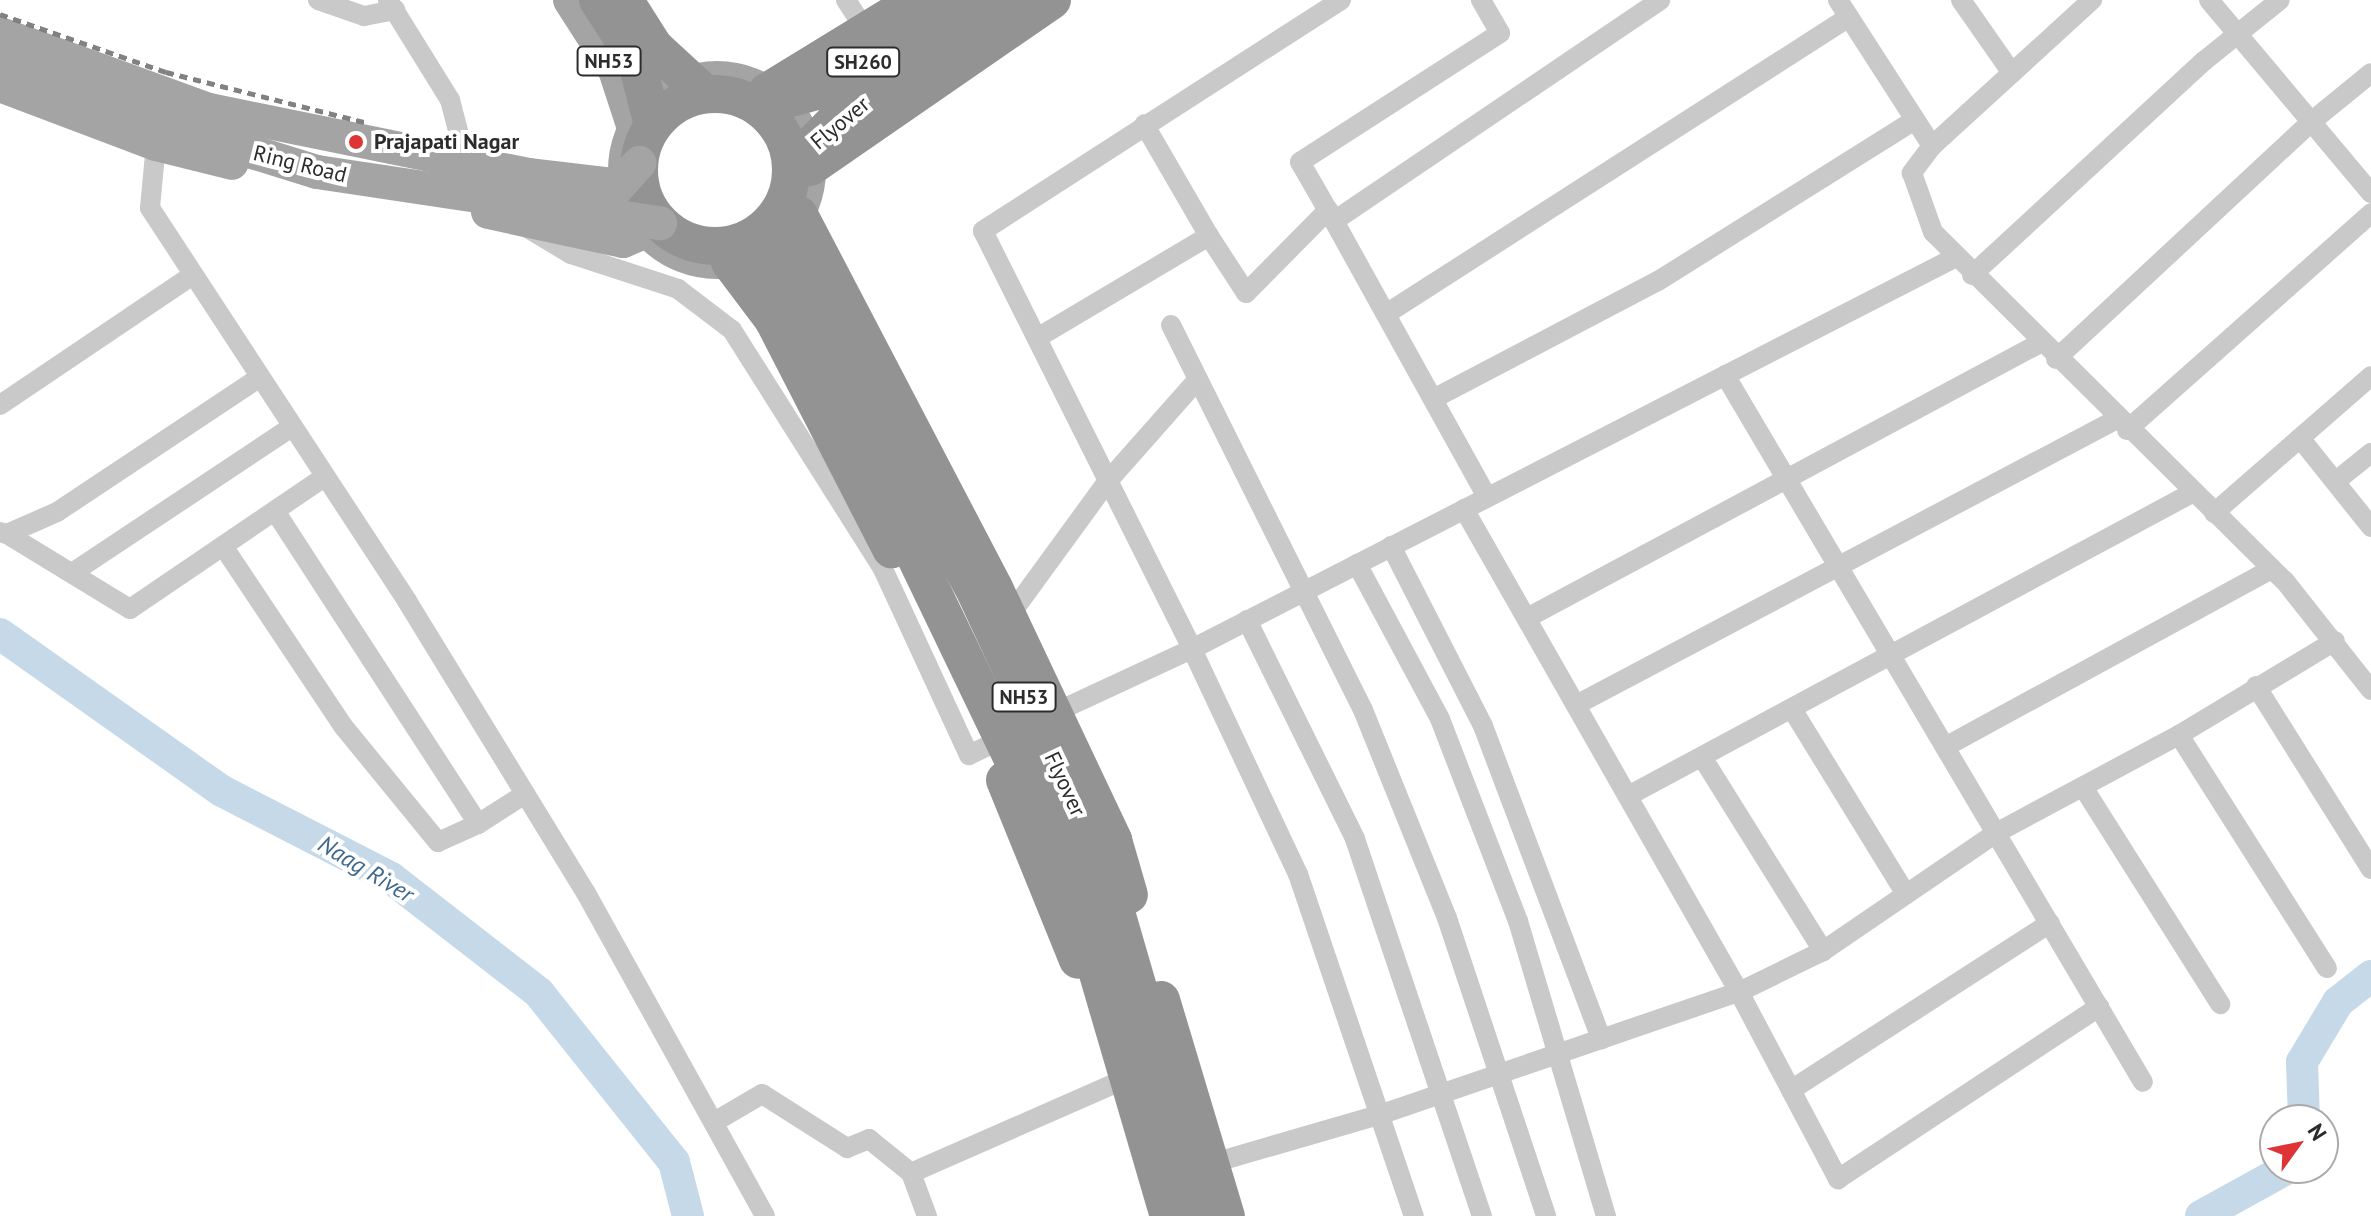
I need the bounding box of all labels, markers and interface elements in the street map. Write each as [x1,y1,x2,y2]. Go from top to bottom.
road number: NH53 [575,45,643,77]
road number: SH260 [825,46,901,78]
street label: Flyover [805,91,875,155]
place label: Prajapati Nagar [374,129,519,155]
marker: Prajapati Nagar [345,131,367,153]
street label: Ring Road [251,140,349,188]
road number: NH53 [990,681,1058,713]
street label: Flyover [1039,747,1091,821]
water label: Naag River [313,829,419,909]
north arrow [2259,1104,2339,1184]
text: N [2302,1118,2333,1146]

